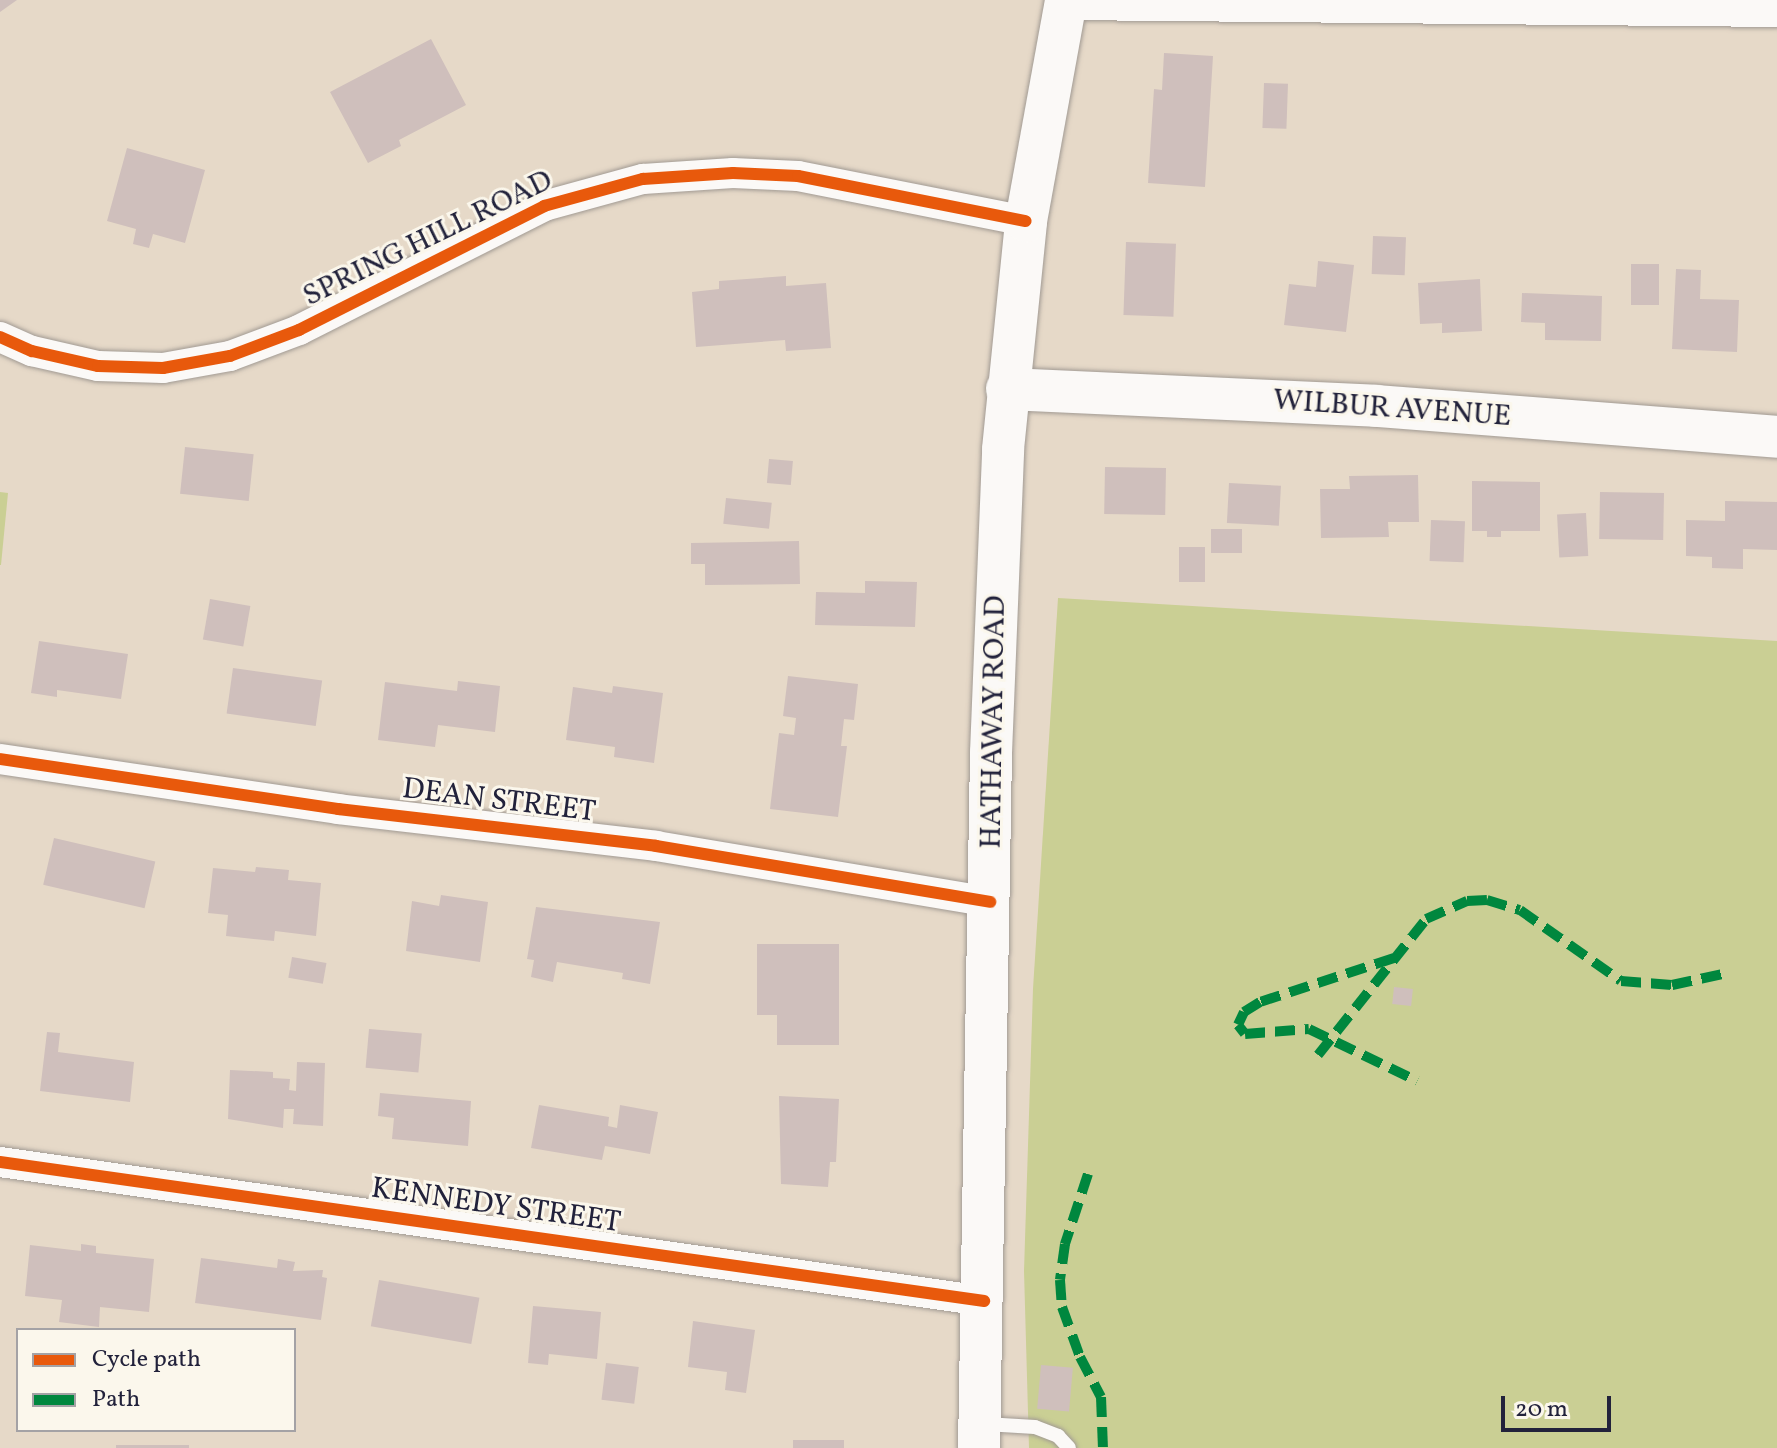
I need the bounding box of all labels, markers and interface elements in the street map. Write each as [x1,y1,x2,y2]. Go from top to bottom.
street label: SPRING HILL ROAD [297,163,559,315]
street label: WILBUR AVENUE [1272,383,1512,435]
street label: HATHAWAY ROAD [974,595,1014,849]
street label: DEAN STREET [400,771,598,831]
street label: KENNEDY STREET [368,1171,624,1241]
legend [16,1328,296,1432]
text: Cycle path [92,1343,201,1377]
scale bar [1505,1380,1615,1430]
text: Path [92,1383,140,1417]
text: 20 m [1515,1393,1568,1427]

